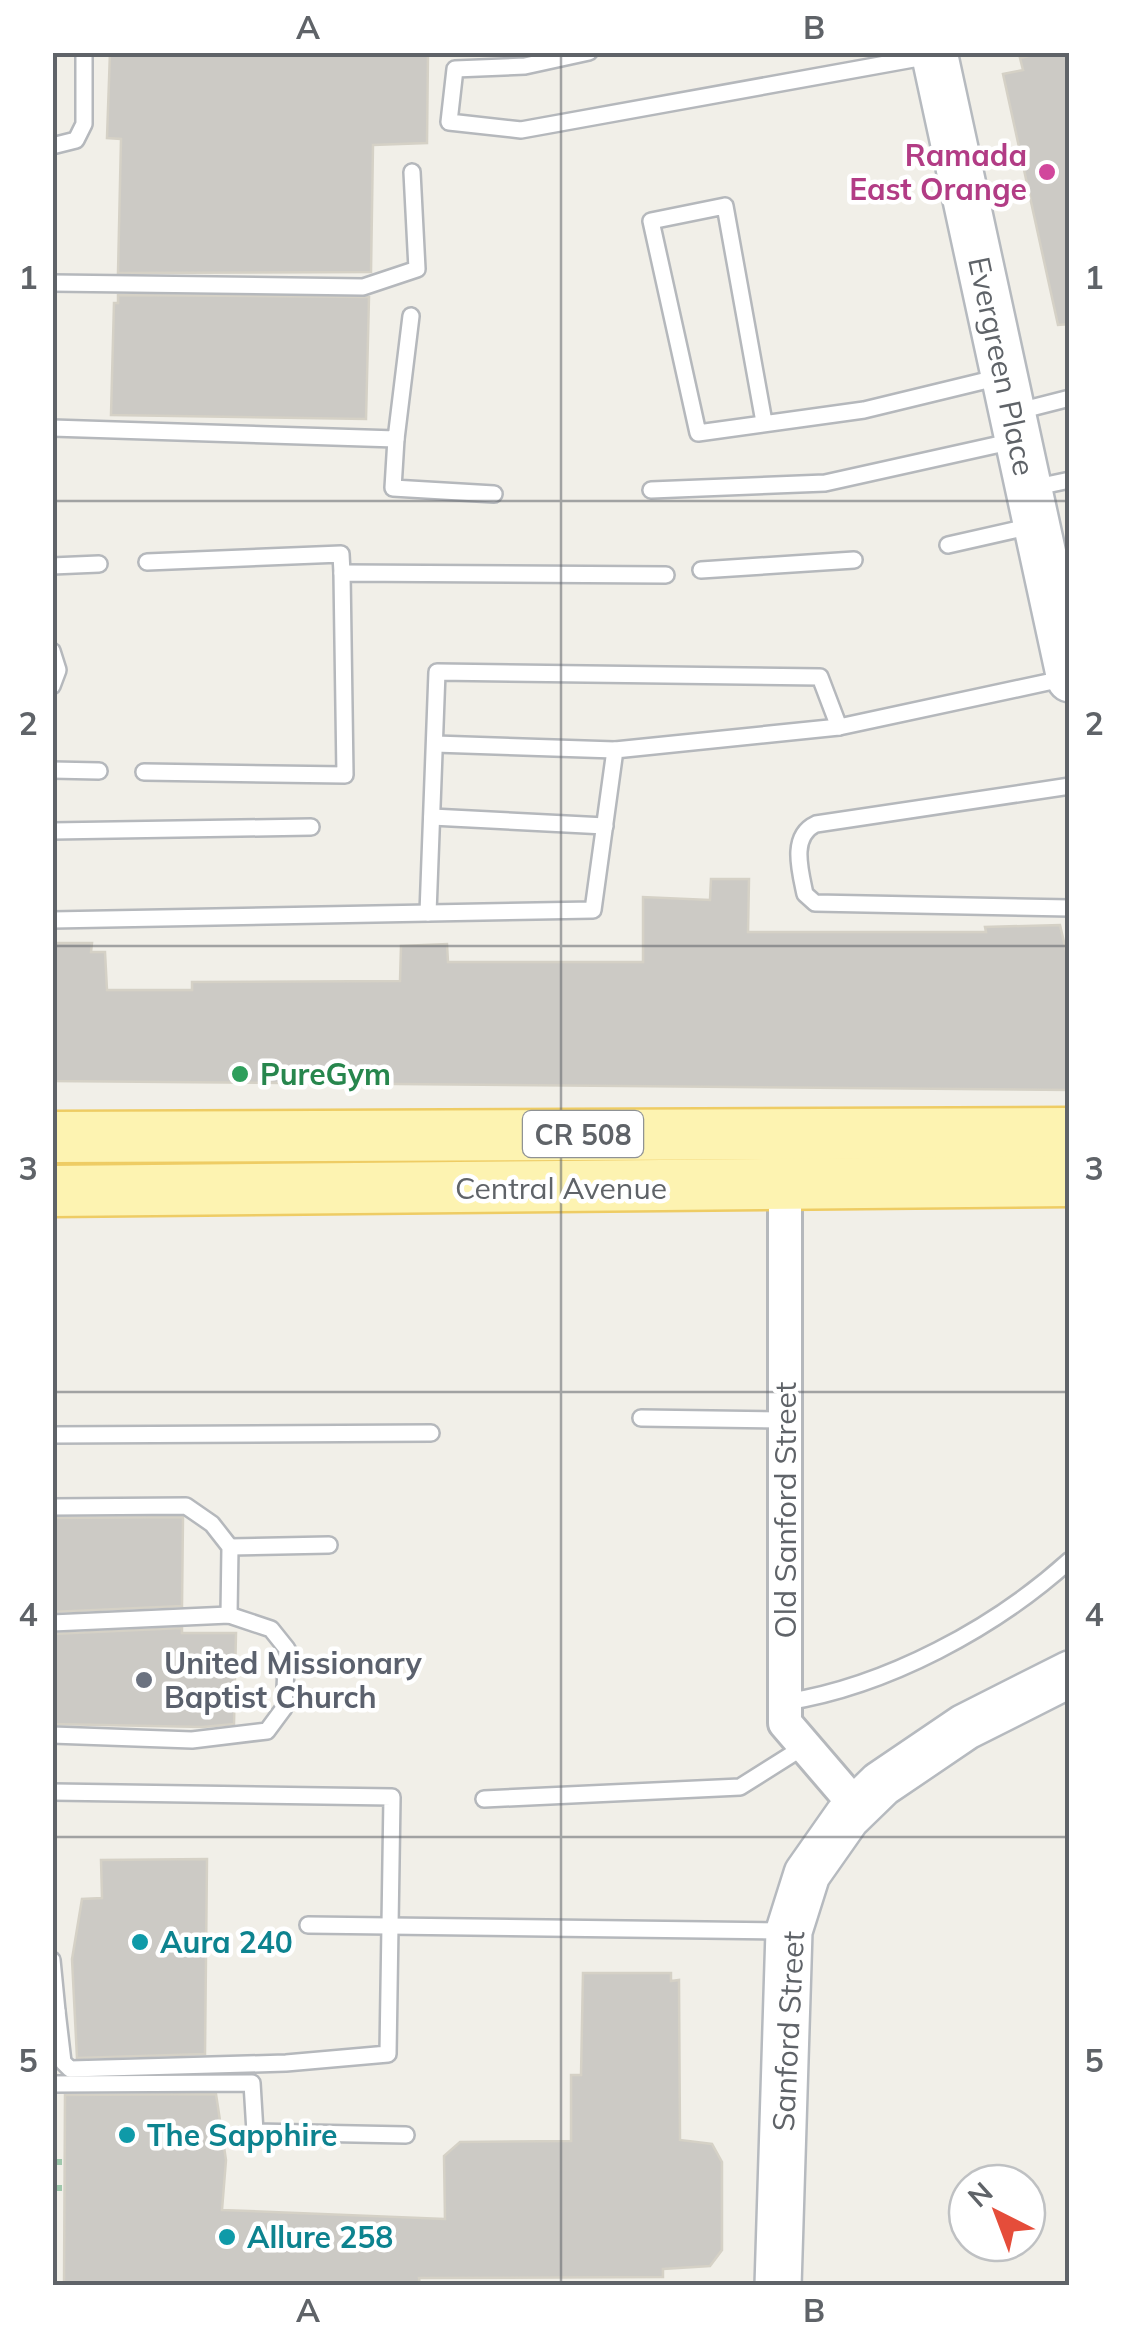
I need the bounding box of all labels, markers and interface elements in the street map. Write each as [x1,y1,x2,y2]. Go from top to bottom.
text: A [296,7,320,47]
text: B [803,7,825,47]
place label: Ramada East Orange [849,136,1027,208]
marker: Ramada East Orange [1036,161,1058,183]
street label: Evergreen Place [960,253,1044,479]
text: 1 [18,257,38,297]
text: 1 [1084,257,1104,297]
text: 2 [18,703,38,743]
text: 2 [1084,703,1104,743]
place label: PureGym [260,1055,391,1093]
marker: PureGym [229,1063,251,1085]
road number: CR 508 [523,1111,643,1157]
text: 3 [18,1148,38,1188]
text: 3 [1084,1148,1104,1188]
street label: Central Avenue [455,1169,667,1207]
street label: Old Sanford Street [766,1382,804,1638]
text: 4 [18,1594,38,1634]
text: 4 [1084,1594,1104,1634]
place label: United Missionary Baptist Church [164,1644,423,1716]
marker: United Missionary Baptist Church [133,1669,155,1691]
place label: Aura 240 [160,1923,293,1961]
street label: Sanford Street [764,1930,812,2132]
marker: Aura 240 [129,1931,151,1953]
text: 5 [18,2040,38,2080]
text: 5 [1084,2040,1104,2080]
place label: The Sapphire [147,2116,337,2154]
marker: The Sapphire [116,2124,138,2146]
north arrow [947,2163,1047,2263]
text: N [960,2174,1000,2214]
place label: Allure 258 [247,2218,393,2256]
marker: Allure 258 [216,2226,238,2248]
text: A [296,2290,320,2330]
text: B [803,2290,825,2330]

